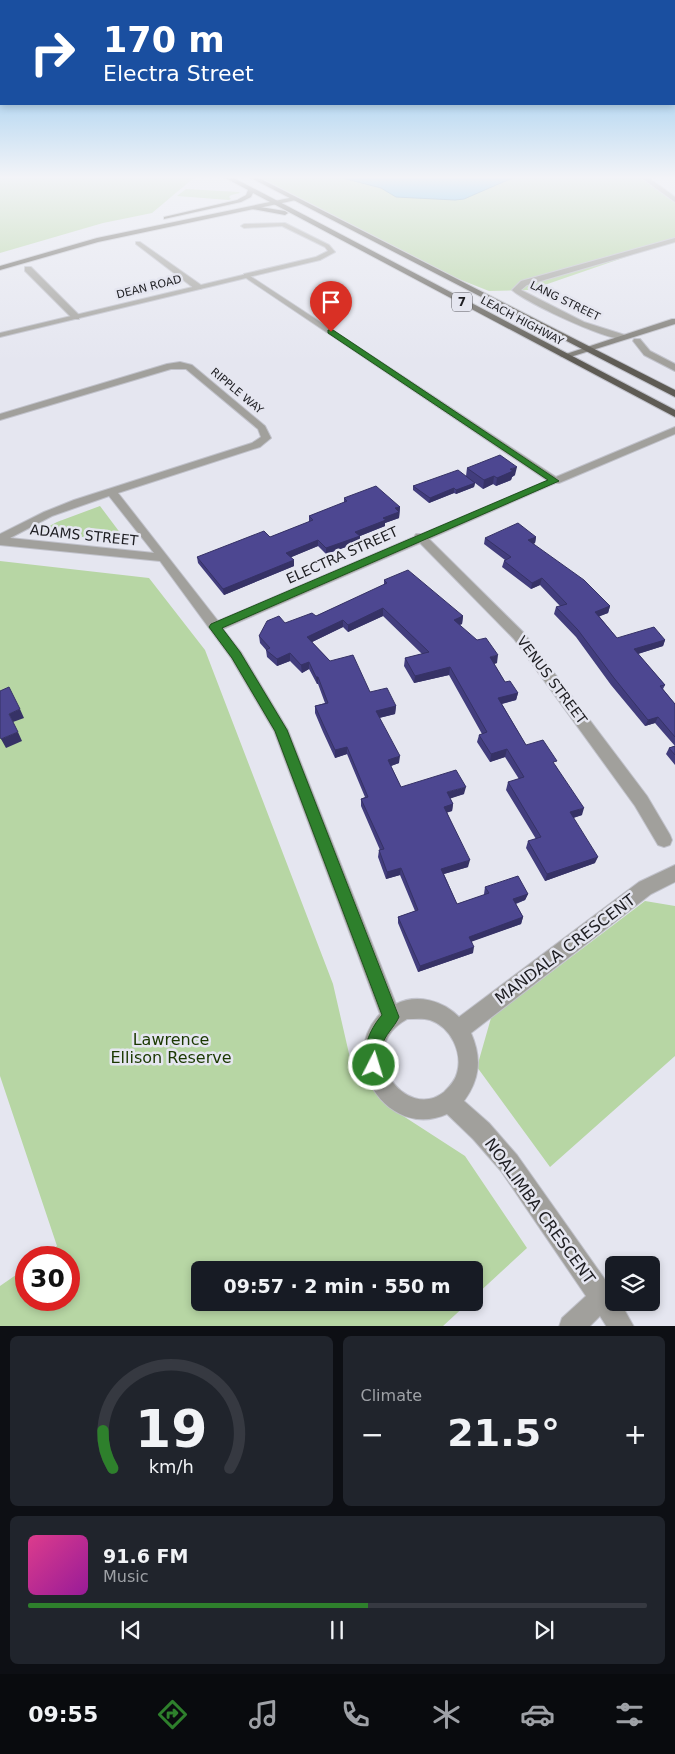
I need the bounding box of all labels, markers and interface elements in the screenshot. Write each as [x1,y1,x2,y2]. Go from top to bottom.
icon: right [20,20,85,85]
text: 170 m [103,20,225,60]
text: Electra Street [103,61,254,86]
street label: DEAN ROAD [115,273,183,301]
street label: LANG STREET [528,278,602,324]
pin [310,281,352,332]
icon: arrive [317,288,345,316]
road number: 7 [452,292,472,312]
street label: LEACH HIGHWAY [478,294,566,348]
street label: RIPPLE WAY [208,365,266,417]
street label: ADAMS STREET [29,521,139,549]
street label: ELECTRA STREET [284,523,401,587]
street label: VENUS STREET [514,633,591,727]
street label: MANDALA CRESCENT [491,890,639,1008]
park label: Lawrence Ellison Reserve [110,1030,232,1067]
position arrow [347,1038,399,1090]
street label: NOALIMBA CRESCENT [481,1135,599,1288]
speed limit sign: 30 [15,1246,80,1311]
map controls [605,1256,660,1311]
button: layers [605,1256,660,1311]
text: 09:57 · 2 min · 550 m [223,1275,451,1297]
text: Climate [361,1386,422,1405]
text: 19 [135,1399,207,1459]
text: 21.5° [447,1411,560,1455]
text: − [361,1418,384,1451]
text: + [624,1418,647,1451]
text: km/h [149,1456,194,1477]
text: 91.6 FM [103,1545,188,1567]
text: Music [103,1567,149,1586]
icon: previous [117,1616,145,1644]
icon: pause [323,1616,351,1644]
icon: next [530,1616,558,1644]
icon: directions [155,1697,190,1732]
icon: music [246,1697,281,1732]
icon: phone [338,1697,373,1732]
icon: climate [429,1697,464,1732]
icon: car [520,1697,555,1732]
icon: filters [612,1697,647,1732]
text: 09:55 [28,1702,98,1727]

